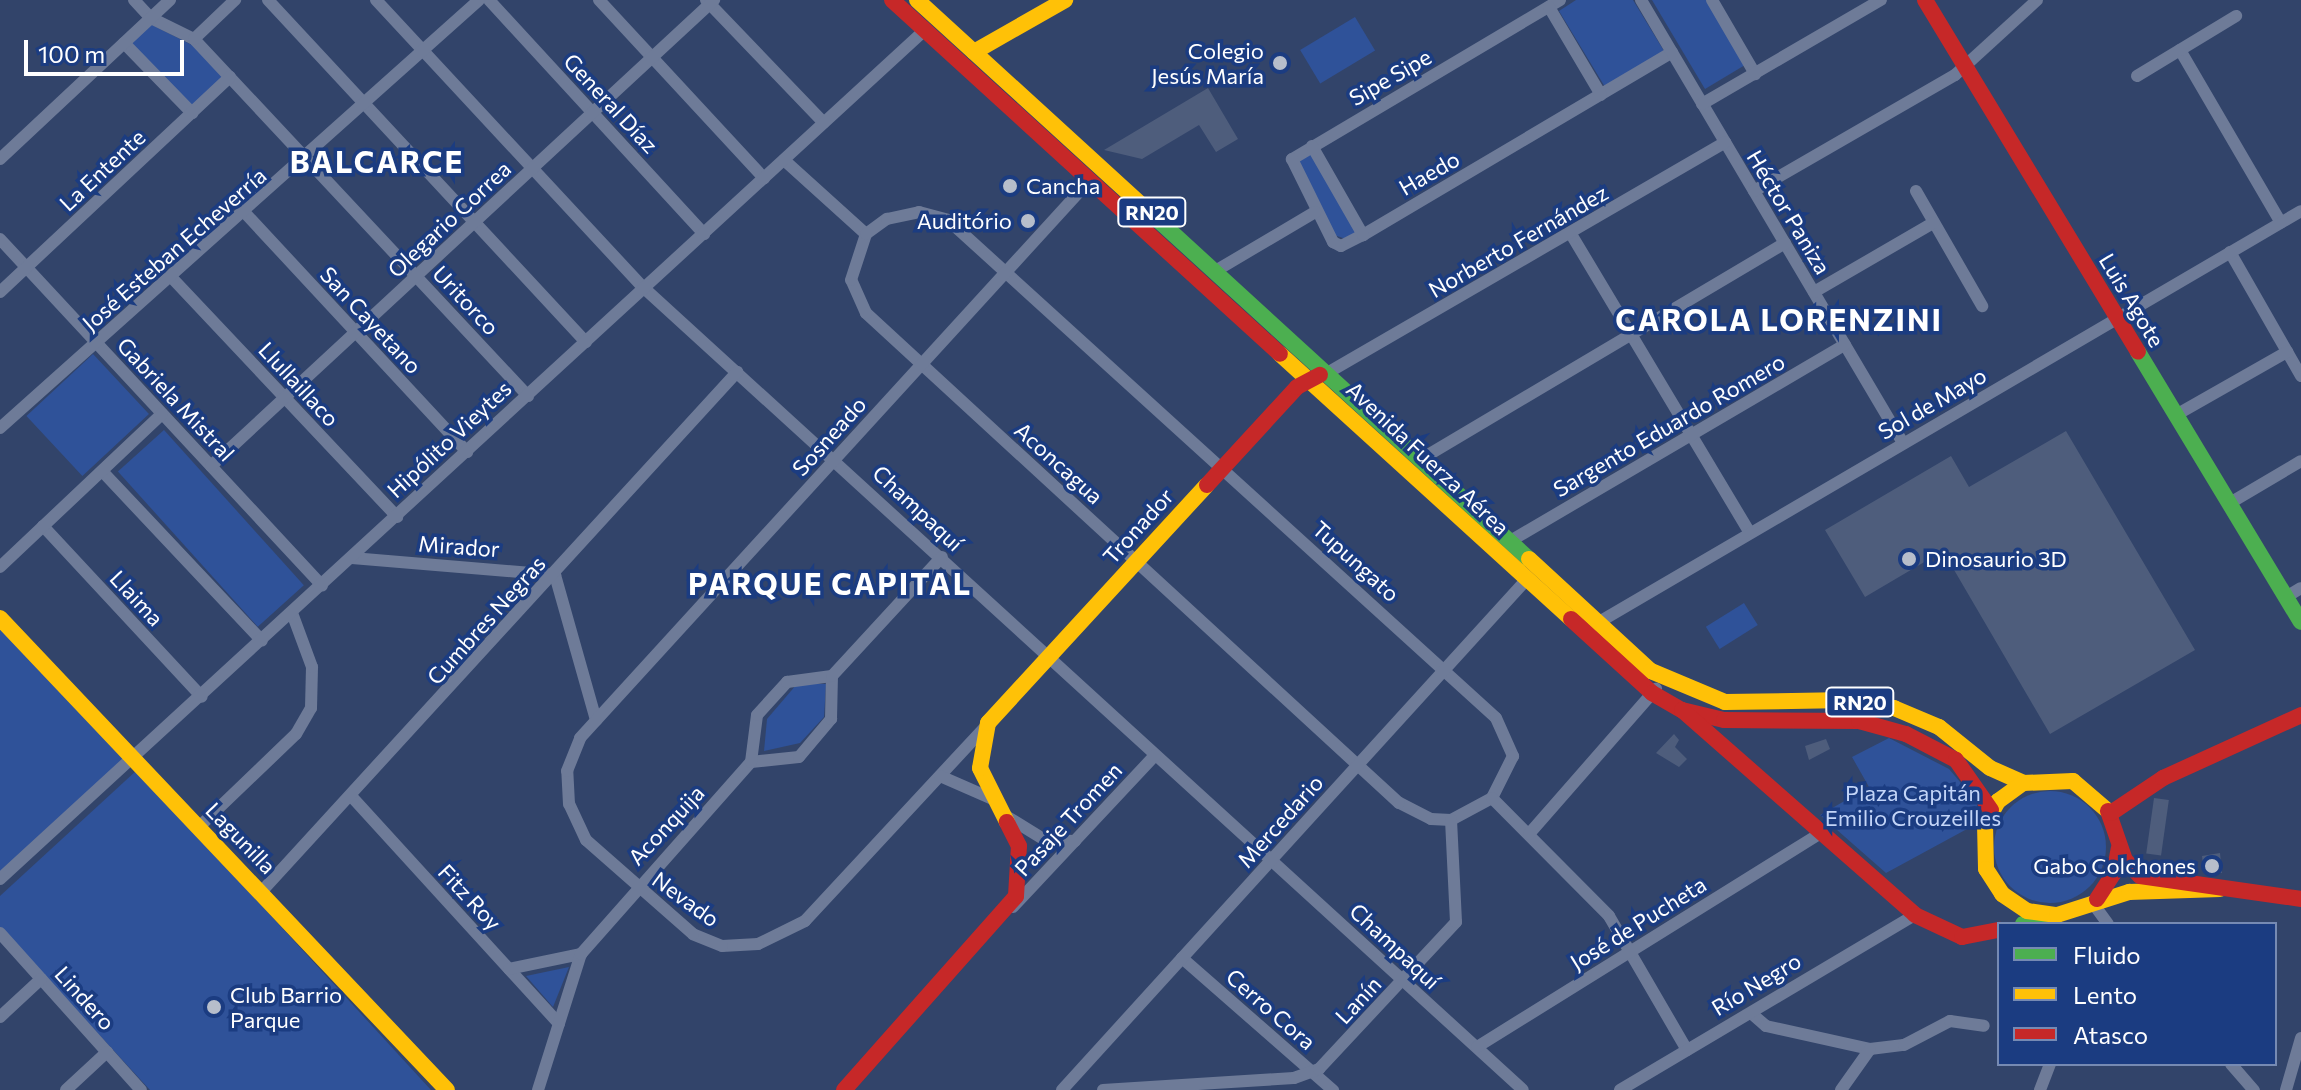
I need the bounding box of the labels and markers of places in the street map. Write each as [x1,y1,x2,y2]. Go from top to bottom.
place label: Colegio Jesús María [1151,37,1264,88]
marker: Colegio Jesús María [1271,54,1289,72]
place label: Cancha [1026,173,1100,199]
marker: Cancha [1001,177,1019,195]
place label: Auditório [917,208,1012,234]
marker: Auditório [1019,212,1037,230]
place label: Dinosaurio 3D [1925,546,2067,572]
marker: Dinosaurio 3D [1900,550,1918,568]
place label: Gabo Colchones [2033,853,2196,879]
marker: Gabo Colchones [2203,857,2221,875]
place label: Club Barrio Parque [230,981,342,1032]
marker: Club Barrio Parque [205,998,223,1016]

